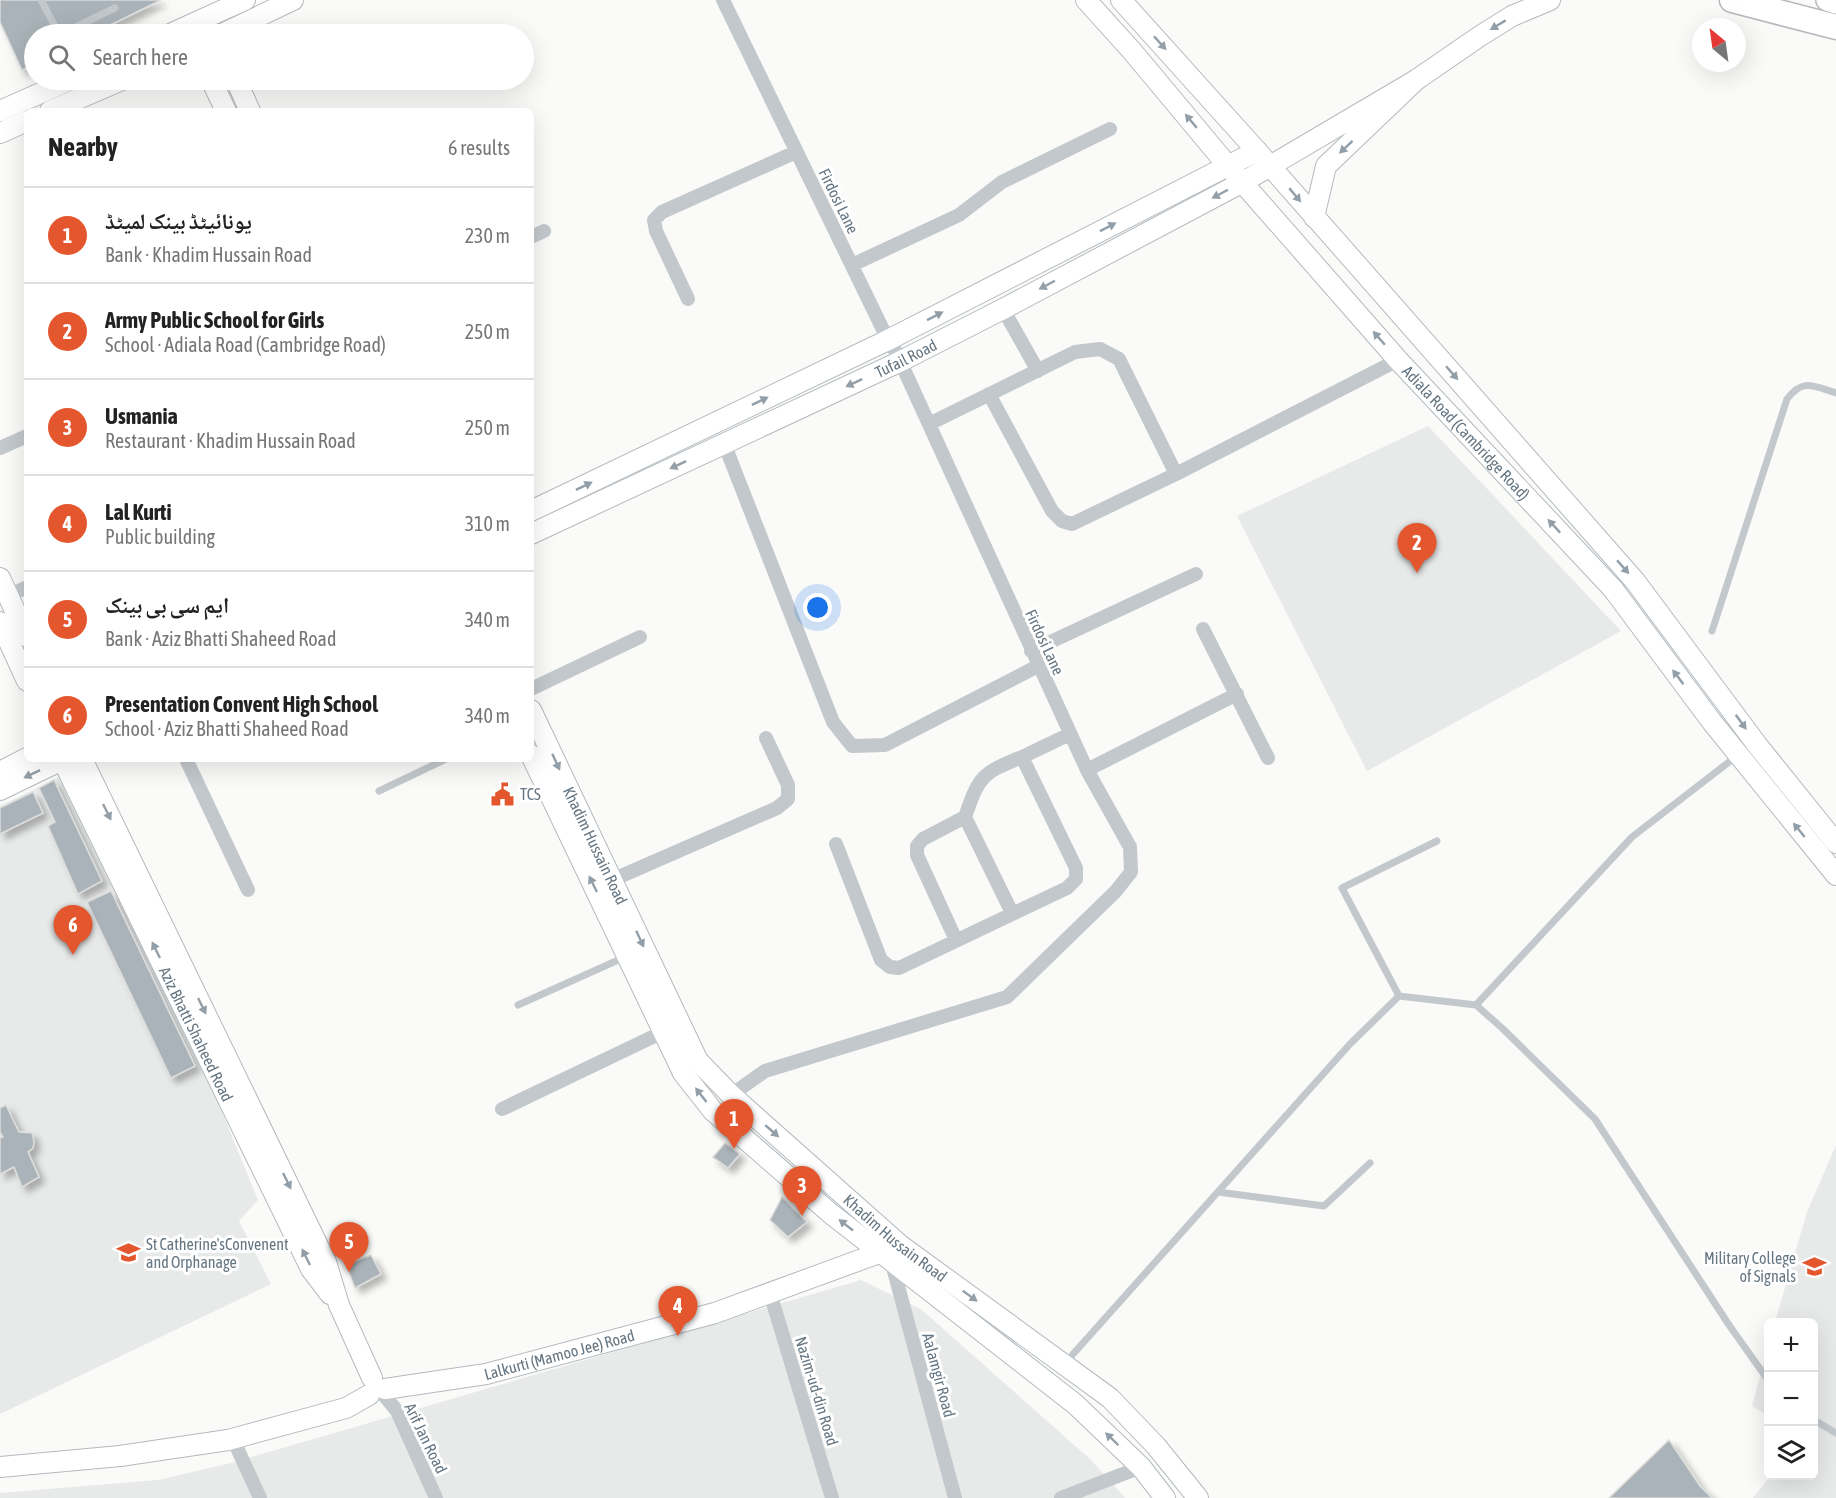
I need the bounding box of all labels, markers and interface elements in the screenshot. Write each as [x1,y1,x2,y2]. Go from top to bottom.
north arrow [1692,18,1746,72]
one-way arrow [1490,20,1506,31]
search box [24,24,534,90]
one-way arrow [1153,36,1167,51]
icon: search [45,41,78,74]
text: Search here [93,44,188,70]
one-way arrow [1185,114,1198,129]
text: Nearby [48,132,118,162]
text: 6 results [448,136,510,159]
one-way arrow [1339,140,1354,154]
street label: Firdosi Lane [816,166,862,236]
one-way arrow [1289,187,1302,203]
one-way arrow [1211,189,1229,199]
text: یونائیٹڈ بینک لمیٹڈ [105,208,252,234]
one-way arrow [1100,222,1117,232]
text: 1 [63,224,72,247]
text: 230 m [465,224,510,247]
text: Bank · Khadim Hussain Road [105,243,312,266]
one-way arrow [1039,281,1056,290]
text: Army Public School for Girls [105,307,324,333]
one-way arrow [926,311,943,321]
text: 2 [63,320,72,343]
text: 250 m [465,320,510,343]
one-way arrow [1373,331,1386,346]
text: School · Adiala Road (Cambridge Road) [105,333,386,356]
street label: Tufail Road [872,335,940,381]
street label: Adiala Road (Cambridge Road) [1399,362,1534,504]
one-way arrow [1445,365,1458,380]
one-way arrow [846,378,863,387]
one-way arrow [751,397,768,406]
text: Usmania [105,403,178,429]
text: 3 [63,416,72,439]
text: 250 m [465,416,510,439]
text: Restaurant · Khadim Hussain Road [105,429,356,452]
one-way arrow [669,460,686,469]
one-way arrow [575,481,592,490]
text: Lal Kurti [105,499,171,525]
text: 4 [63,512,72,535]
text: 310 m [465,512,510,535]
one-way arrow [1548,520,1562,534]
pin: 2 [1398,524,1436,573]
text: Public building [105,525,215,548]
one-way arrow [1616,559,1629,575]
text: ایم سی بی بینک [105,592,229,618]
your location [803,593,832,622]
street label: Firdosi Lane [1022,606,1068,678]
text: 5 [63,608,72,631]
text: 340 m [465,608,510,631]
text: Bank · Aziz Bhatti Shaheed Road [105,627,336,650]
one-way arrow [1673,669,1685,684]
text: Presentation Convent High School [105,691,378,717]
text: 6 [63,704,72,727]
text: 340 m [465,704,510,727]
one-way arrow [1734,714,1746,729]
text: School · Aziz Bhatti Shaheed Road [105,717,349,740]
one-way arrow [552,754,561,771]
one-way arrow [23,770,40,779]
public building icon: TCS [489,781,515,807]
street label: Khadim Hussain Road [560,784,631,907]
place label: TCS [520,785,541,803]
one-way arrow [103,803,112,820]
one-way arrow [1794,822,1806,837]
one-way arrow [589,876,598,893]
pin: 6 [54,906,92,955]
one-way arrow [635,930,644,947]
one-way arrow [151,941,161,959]
street label: Aziz Bhatti Shaheed Road [156,964,237,1104]
one-way arrow [196,997,206,1015]
one-way arrow [694,1087,707,1103]
pin: 1 [714,1100,754,1149]
one-way arrow [764,1124,779,1138]
pin: 3 [782,1166,822,1216]
one-way arrow [282,1173,291,1190]
street label: Khadim Hussain Road [840,1190,951,1285]
one-way arrow [838,1218,854,1231]
pin: 5 [330,1222,368,1272]
place label: St Catherine'sConvenent and Orphanage [146,1235,289,1272]
school or university icon: St Catherine'sConvenent and Orphanage [115,1240,141,1266]
one-way arrow [301,1249,310,1266]
place label: Military College of Signals [1704,1249,1796,1286]
school or university icon: Military College of Signals [1801,1254,1827,1280]
pin: 4 [658,1286,698,1336]
one-way arrow [962,1289,977,1301]
map controls [1764,1318,1818,1480]
button: + [1764,1318,1818,1372]
street label: Lalkurti (Mamoo Jee) Road [482,1326,636,1383]
street label: Aalamgir Road [918,1331,959,1419]
street label: Nazim-ud-din Road [792,1334,842,1448]
button: − [1764,1372,1818,1426]
street label: Arif Jan Road [401,1400,451,1476]
button: layers [1764,1426,1818,1480]
one-way arrow [1105,1433,1119,1447]

